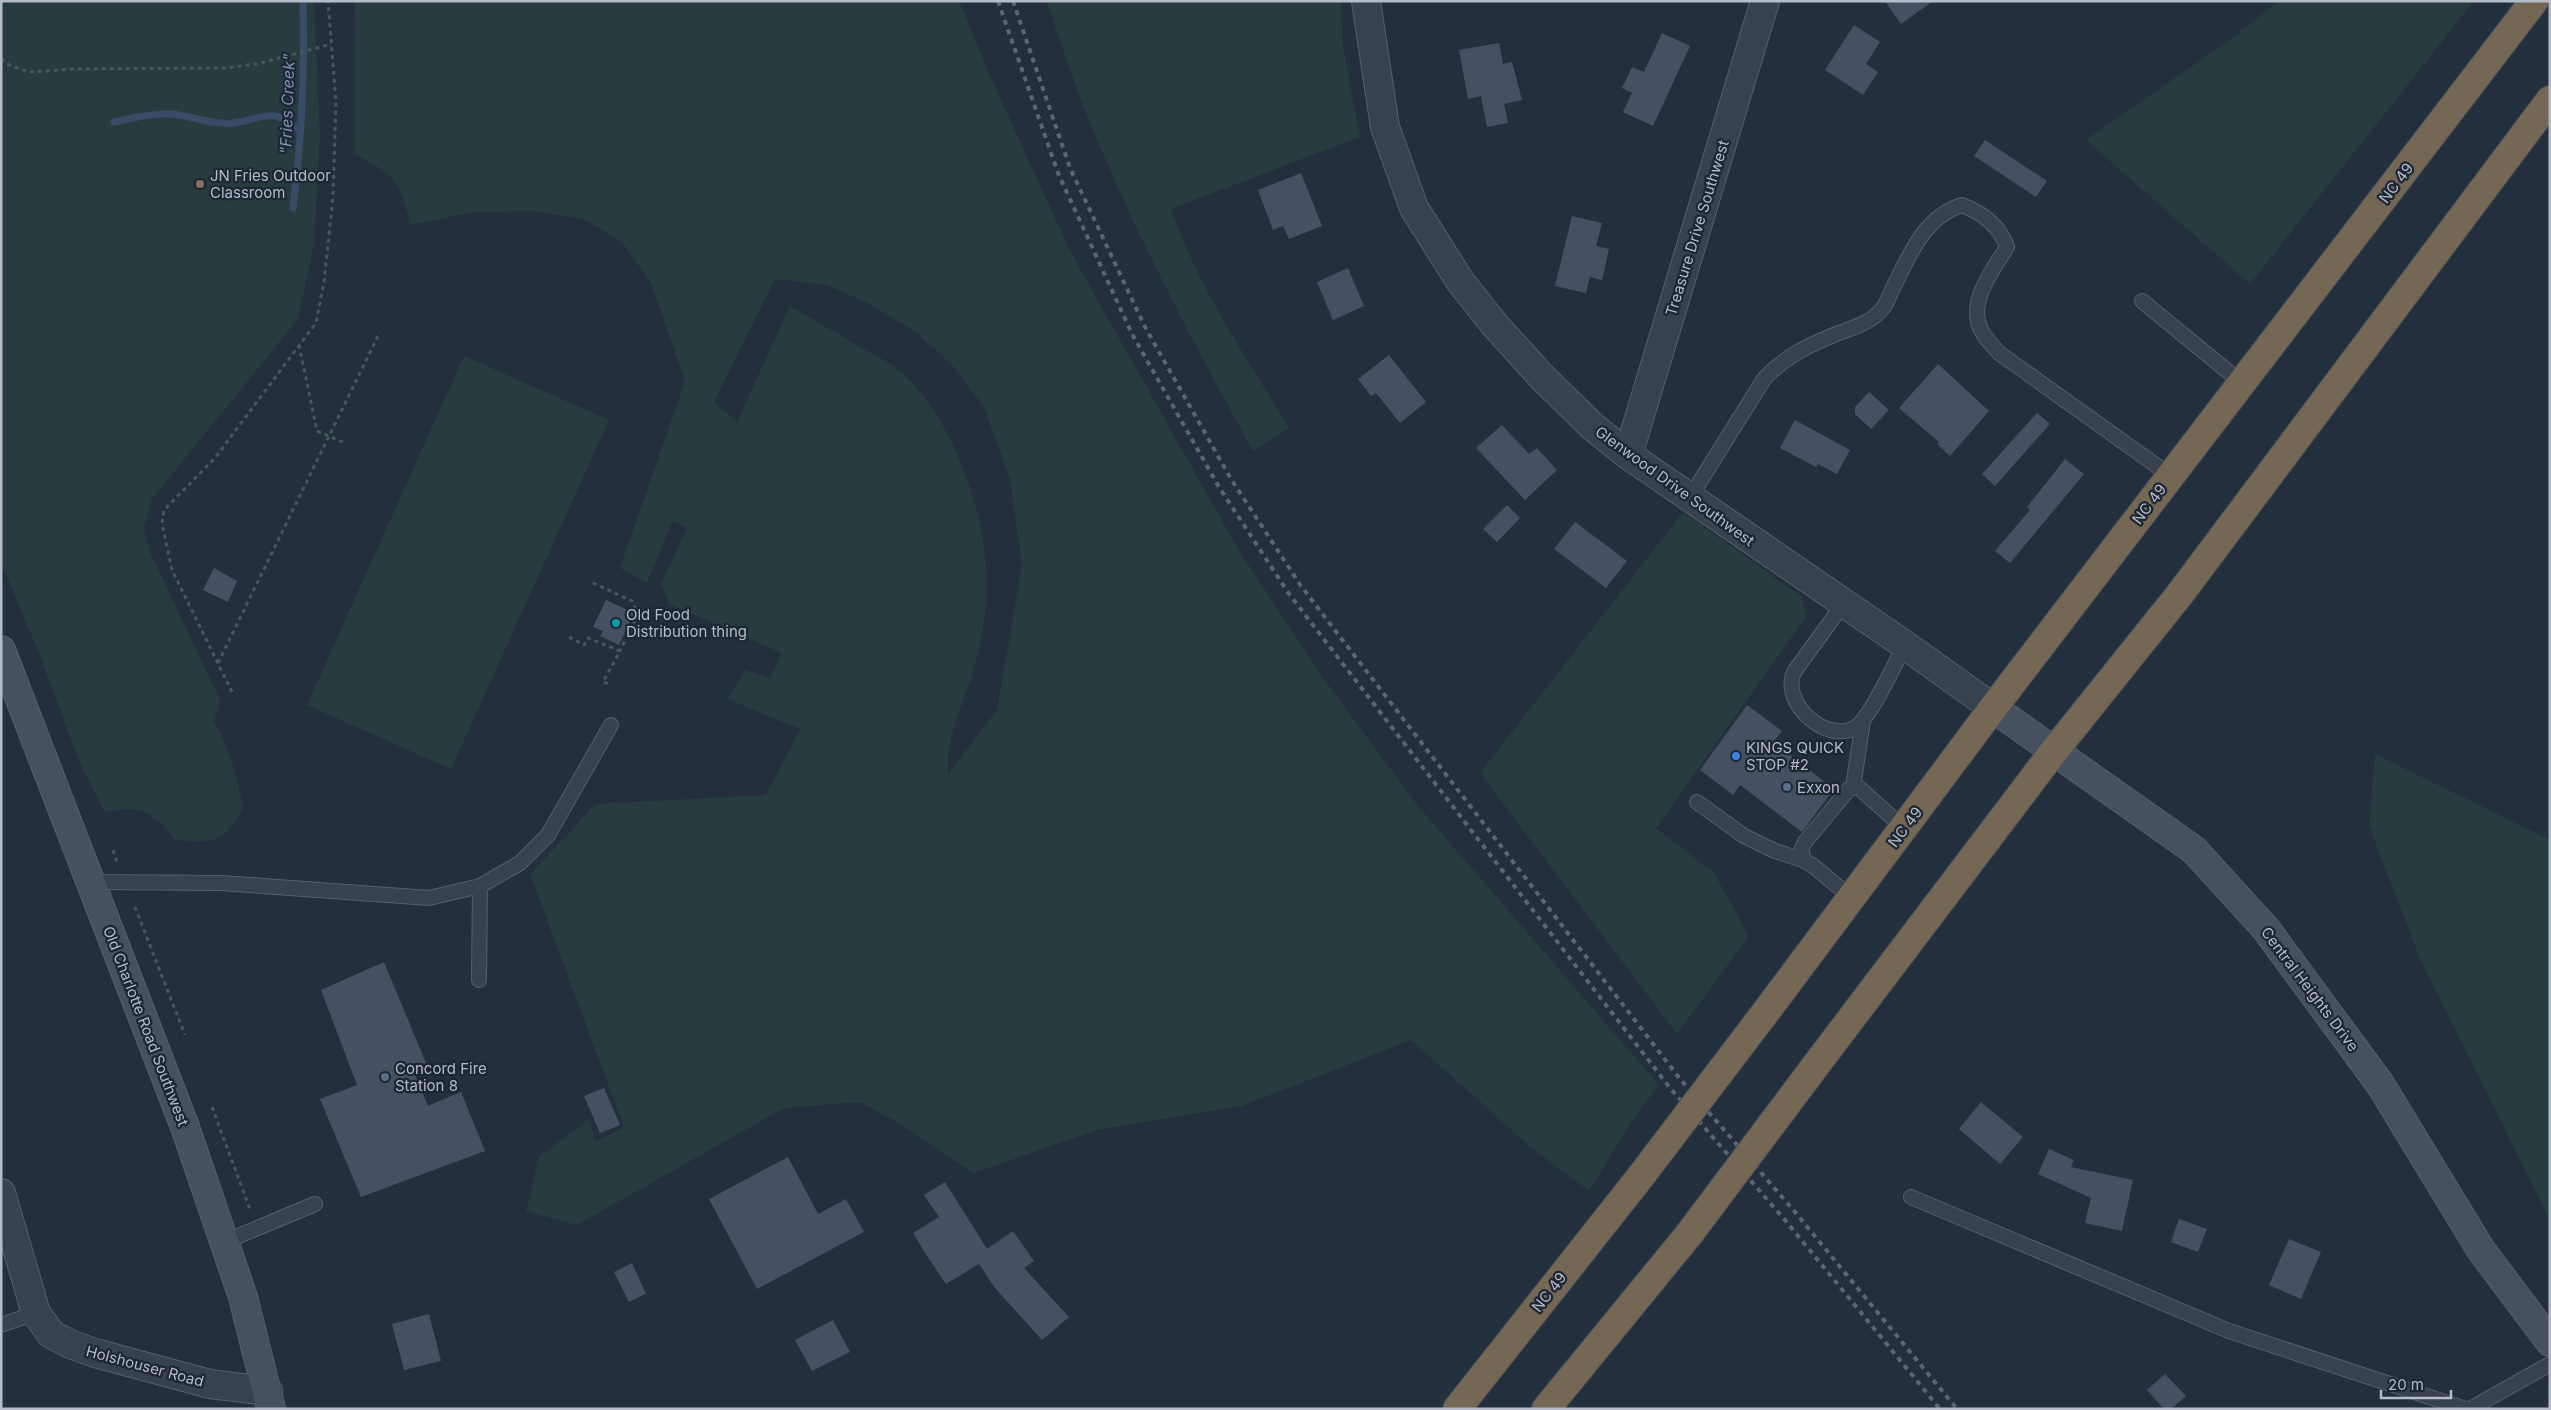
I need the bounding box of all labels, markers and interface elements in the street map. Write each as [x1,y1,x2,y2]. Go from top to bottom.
water label: "Fries Creek" [275,53,299,155]
street label: Treasure Drive Southwest [1661,138,1733,318]
street label: NC 49 [2375,159,2417,207]
place label: JN Fries Outdoor Classroom [210,166,331,202]
marker: JN Fries Outdoor Classroom [194,178,206,190]
street label: Glenwood Drive Southwest [1592,422,1758,550]
street label: NC 49 [2128,480,2170,528]
place label: Old Food Distribution thing [626,605,747,641]
marker: Old Food Distribution thing [610,617,622,629]
place label: KINGS QUICK STOP #2 [1746,738,1844,774]
marker: KINGS QUICK STOP #2 [1730,750,1742,762]
place label: Exxon [1797,778,1840,797]
marker: Exxon [1781,781,1793,793]
street label: NC 49 [1884,803,1926,851]
street label: Old Charlotte Road Southwest [99,923,193,1129]
street label: Central Heights Drive [2257,923,2363,1055]
place label: Concord Fire Station 8 [395,1059,487,1095]
marker: Concord Fire Station 8 [379,1071,391,1083]
street label: NC 49 [1528,1268,1570,1316]
street label: Holshouser Road [84,1341,206,1391]
scale bar [2381,1368,2451,1400]
text: 20 m [2388,1375,2424,1394]

